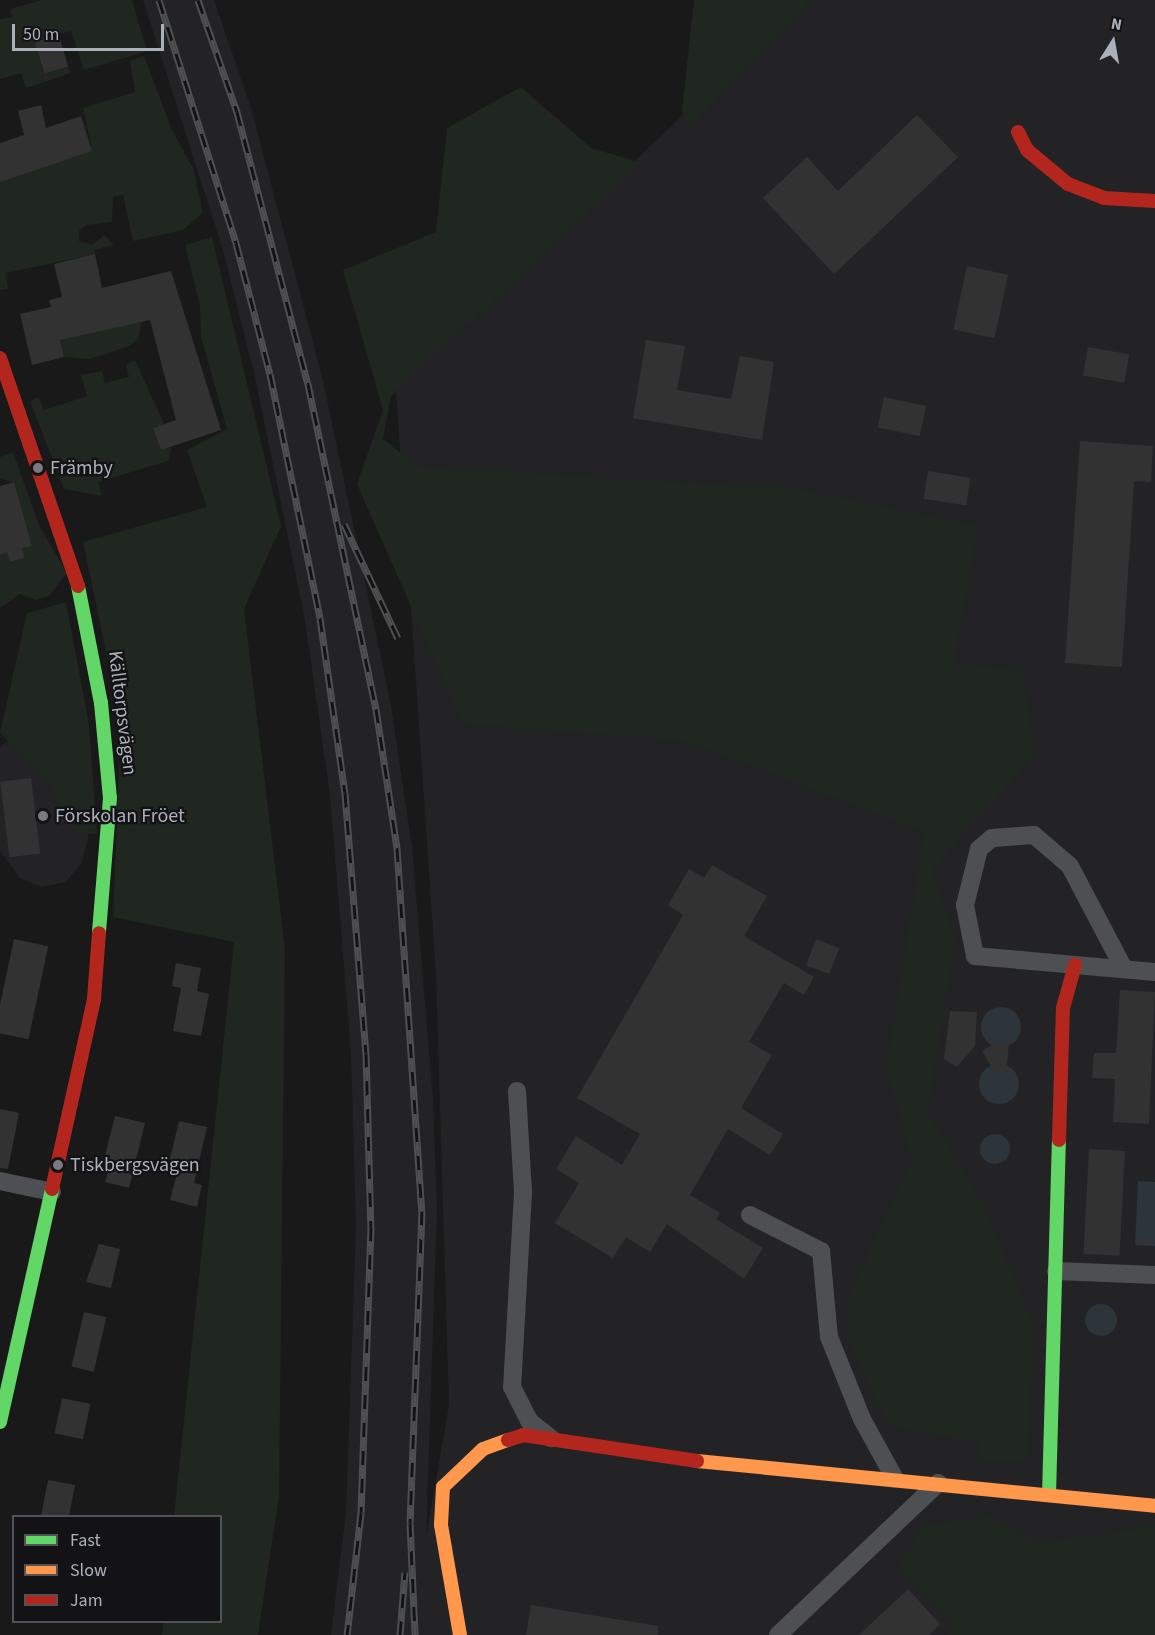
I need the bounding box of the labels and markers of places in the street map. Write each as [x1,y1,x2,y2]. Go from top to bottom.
place label: Främby [50,456,113,480]
marker: Främby [31,461,45,475]
place label: Förskolan Fröet [55,804,185,828]
marker: Förskolan Fröet [36,809,50,823]
place label: Tiskbergsvägen [70,1153,200,1177]
marker: Tiskbergsvägen [51,1158,65,1172]

